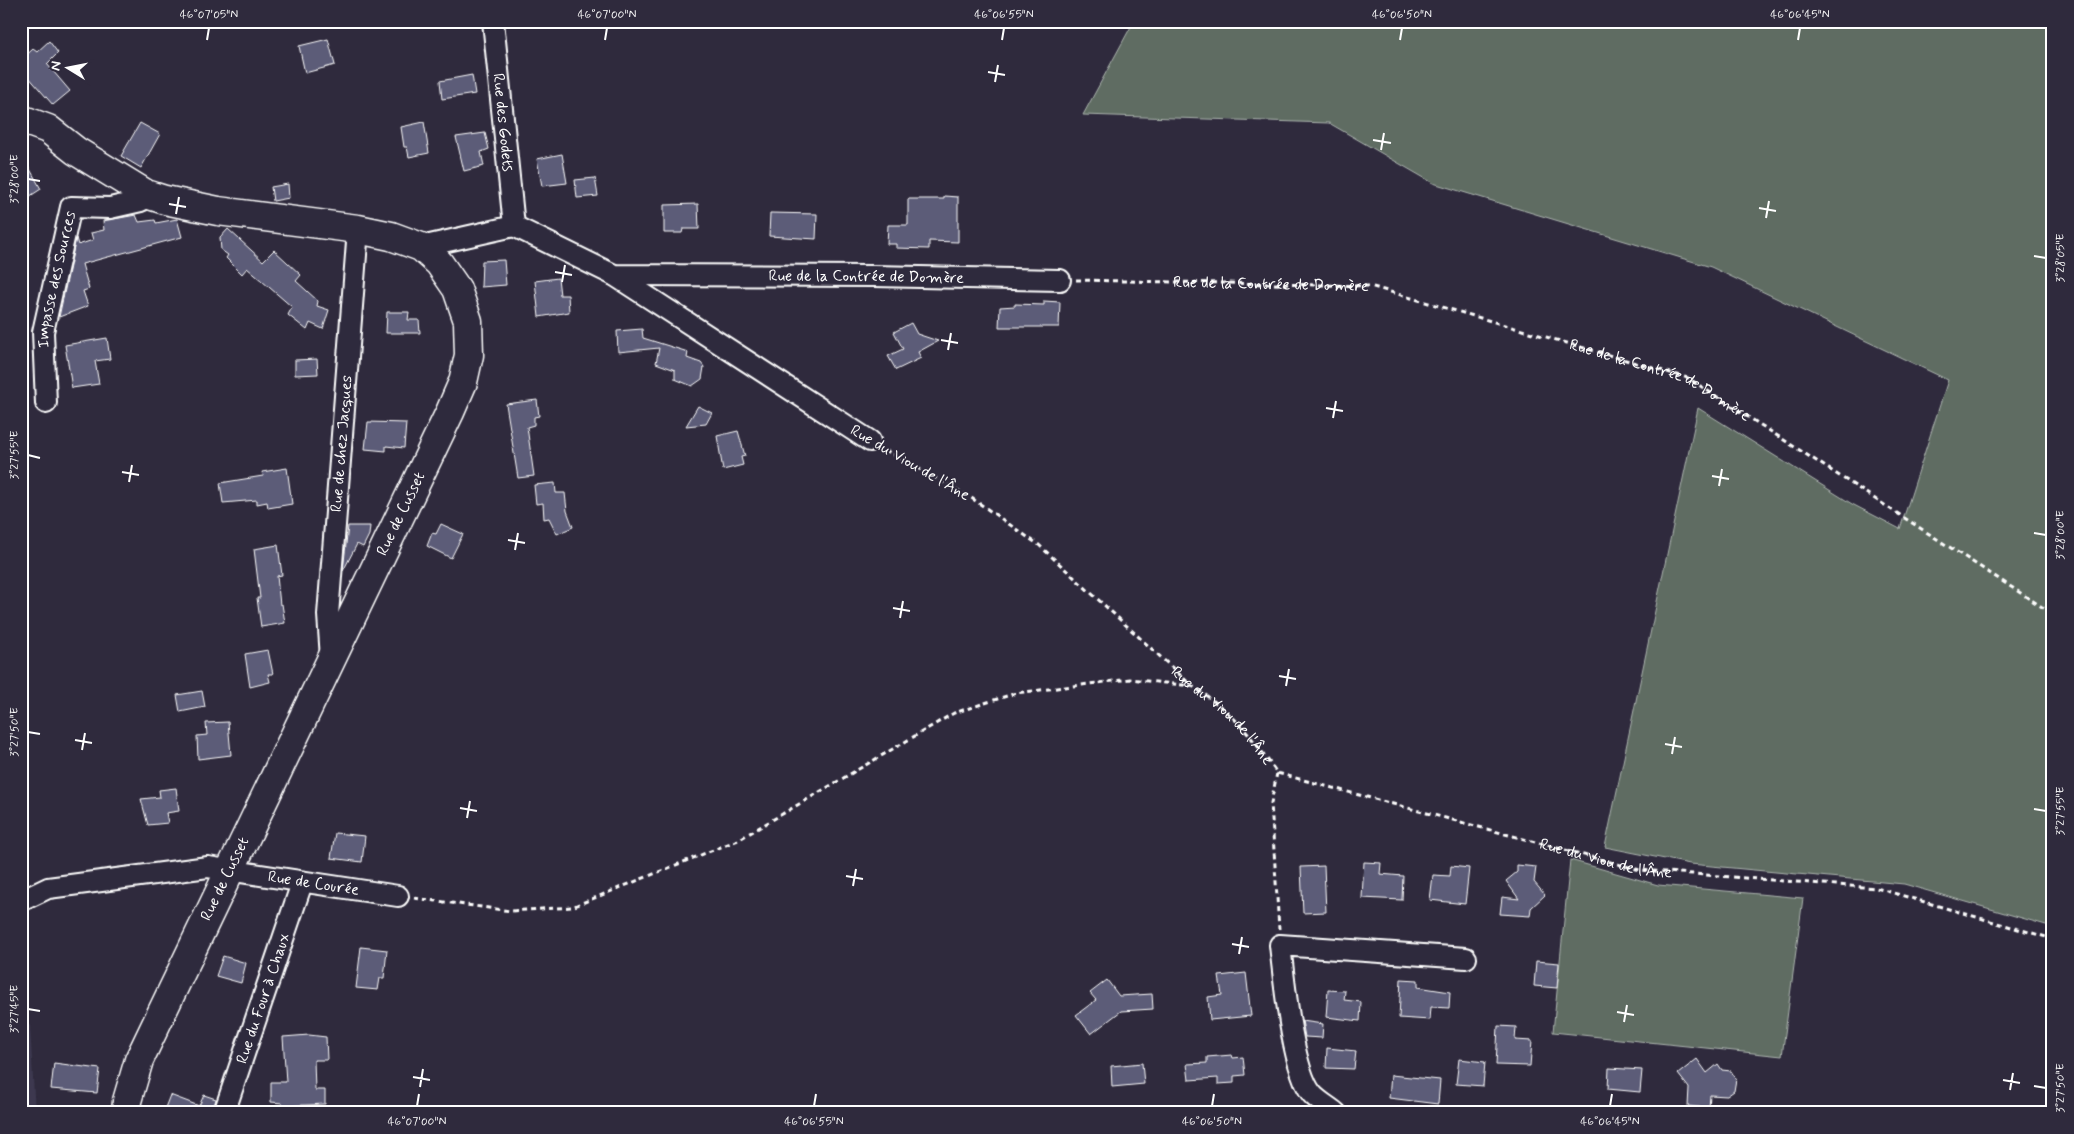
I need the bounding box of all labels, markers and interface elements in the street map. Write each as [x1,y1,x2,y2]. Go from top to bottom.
text: 46°07'05"N [180,7,238,23]
text: 46°07'00"N [578,7,636,23]
text: 46°06'55"N [974,7,1034,23]
text: 46°06'50"N [1372,7,1432,23]
text: 46°06'45"N [1770,7,1830,23]
north arrow [42,42,92,92]
text: N [47,60,66,72]
street label: Rue des Godets [488,72,519,173]
text: 3°28'00"E [7,154,23,204]
street label: Impasse des Sources [32,209,80,348]
text: 3°28'05"E [2053,234,2069,282]
street label: Rue de la Contrée de Domère [768,265,964,288]
street label: Rue de la Contrée de Domère [1173,271,1369,296]
street label: Rue de la Contrée de Domère [1567,334,1755,426]
street label: Rue de chez Jacques [326,374,357,513]
street label: Rue du Viou de l'Âne [846,420,974,506]
text: 3°27'55"E [7,431,23,479]
street label: Rue de Cusset [372,469,430,559]
text: 3°28'00"E [2053,510,2069,560]
street label: Rue du Viou de l'Âne [1167,661,1279,769]
text: 3°27'50"E [7,707,23,757]
text: 3°27'55"E [2053,787,2069,835]
street label: Rue du Viou de l'Âne [1537,833,1673,883]
street label: Rue de Cusset [196,834,254,924]
street label: Rue de Courée [266,866,361,900]
street label: Rue du Four à Chaux [231,930,295,1066]
text: 3°27'45"E [7,985,23,1033]
text: 3°27'50"E [2053,1063,2069,1113]
text: 46°07'00"N [388,1114,446,1130]
text: 46°06'55"N [784,1114,844,1130]
text: 46°06'50"N [1182,1114,1242,1130]
text: 46°06'45"N [1580,1114,1640,1130]

